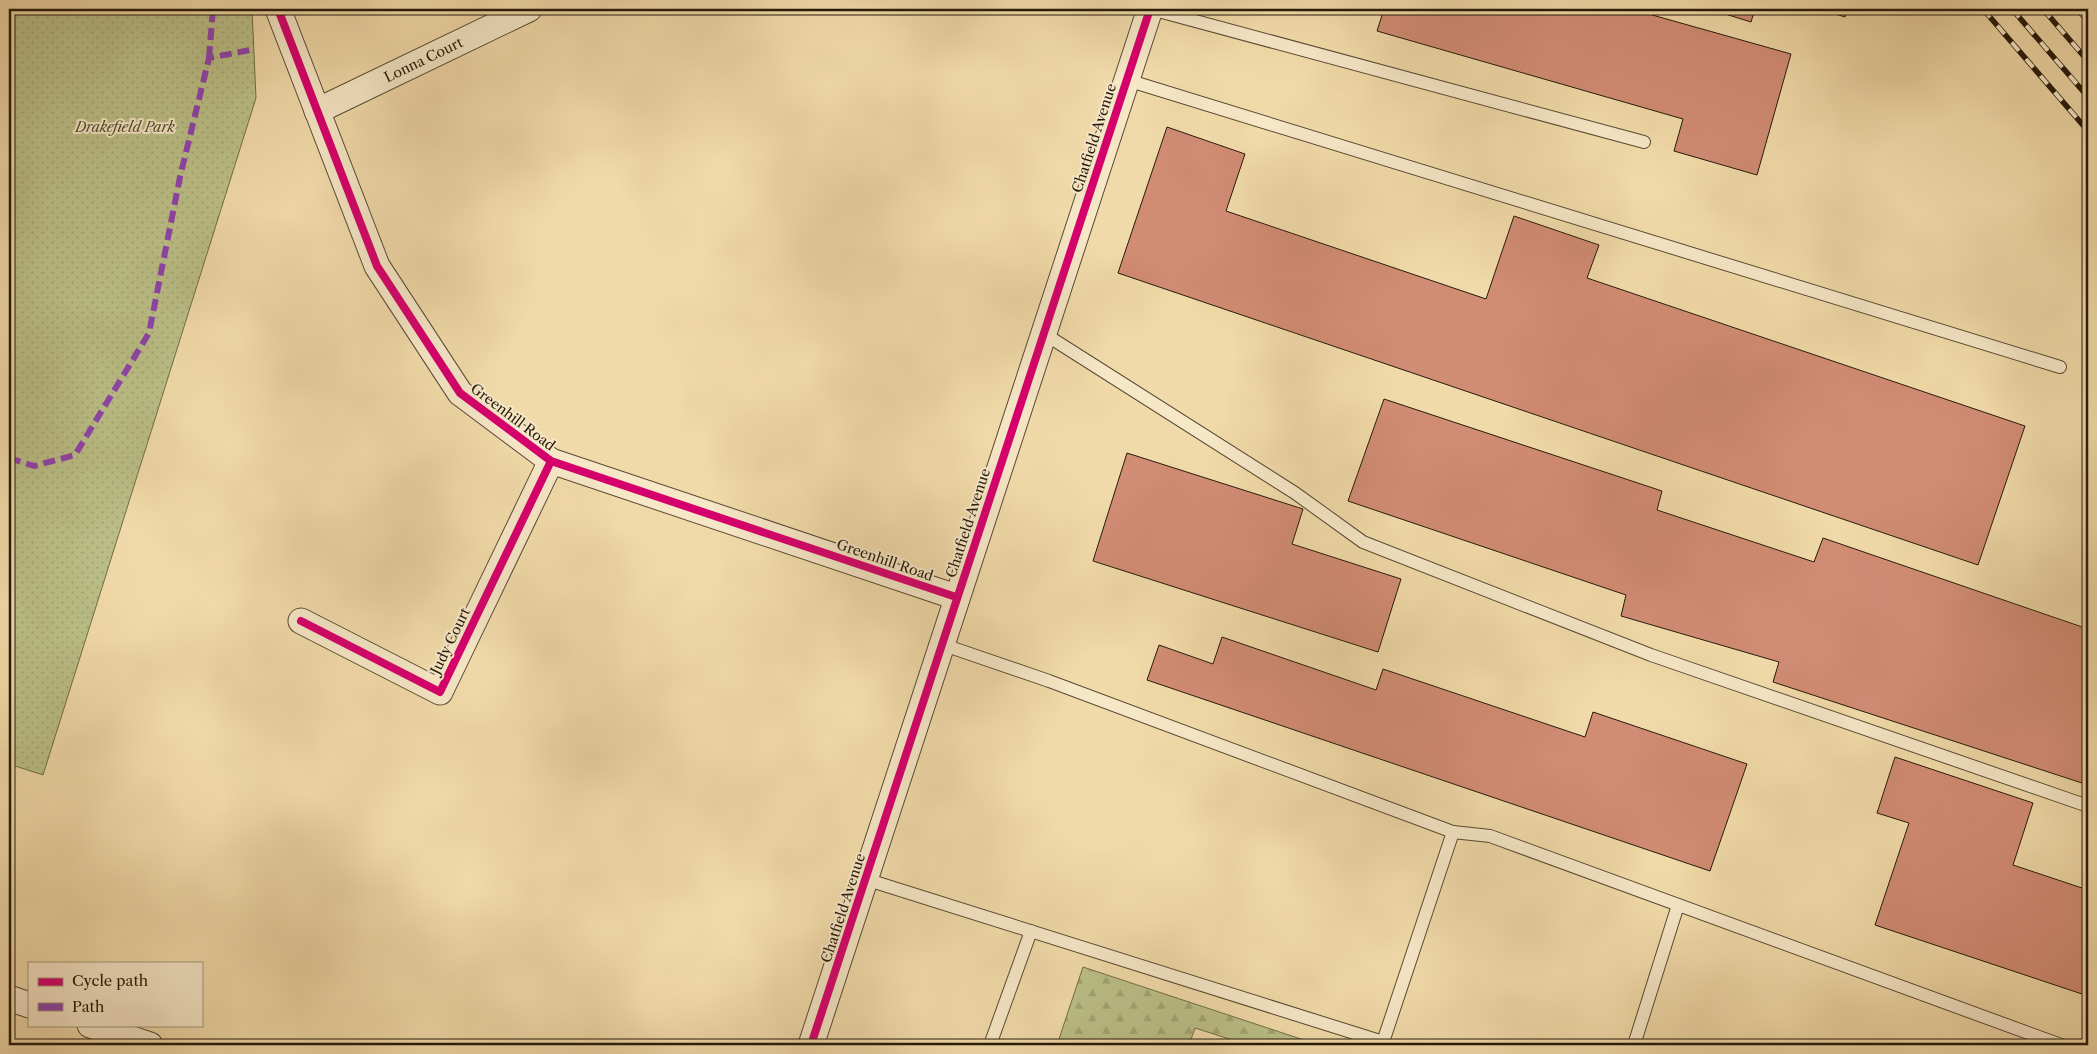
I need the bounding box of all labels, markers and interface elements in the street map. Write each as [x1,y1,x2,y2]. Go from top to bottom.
street label: Lonna Court [381,33,466,86]
street label: Chatfield Avenue [1068,81,1120,195]
park label: Drakefield Park [74,118,176,136]
street label: Greenhill Road [467,379,559,455]
street label: Chatfield Avenue [942,466,994,580]
street label: Greenhill Road [834,535,936,585]
street label: Judy Court [425,605,474,679]
street label: Chatfield Avenue [817,851,869,965]
legend [28,962,202,1026]
text: Cycle path [72,971,149,990]
text: Path [72,997,105,1016]

